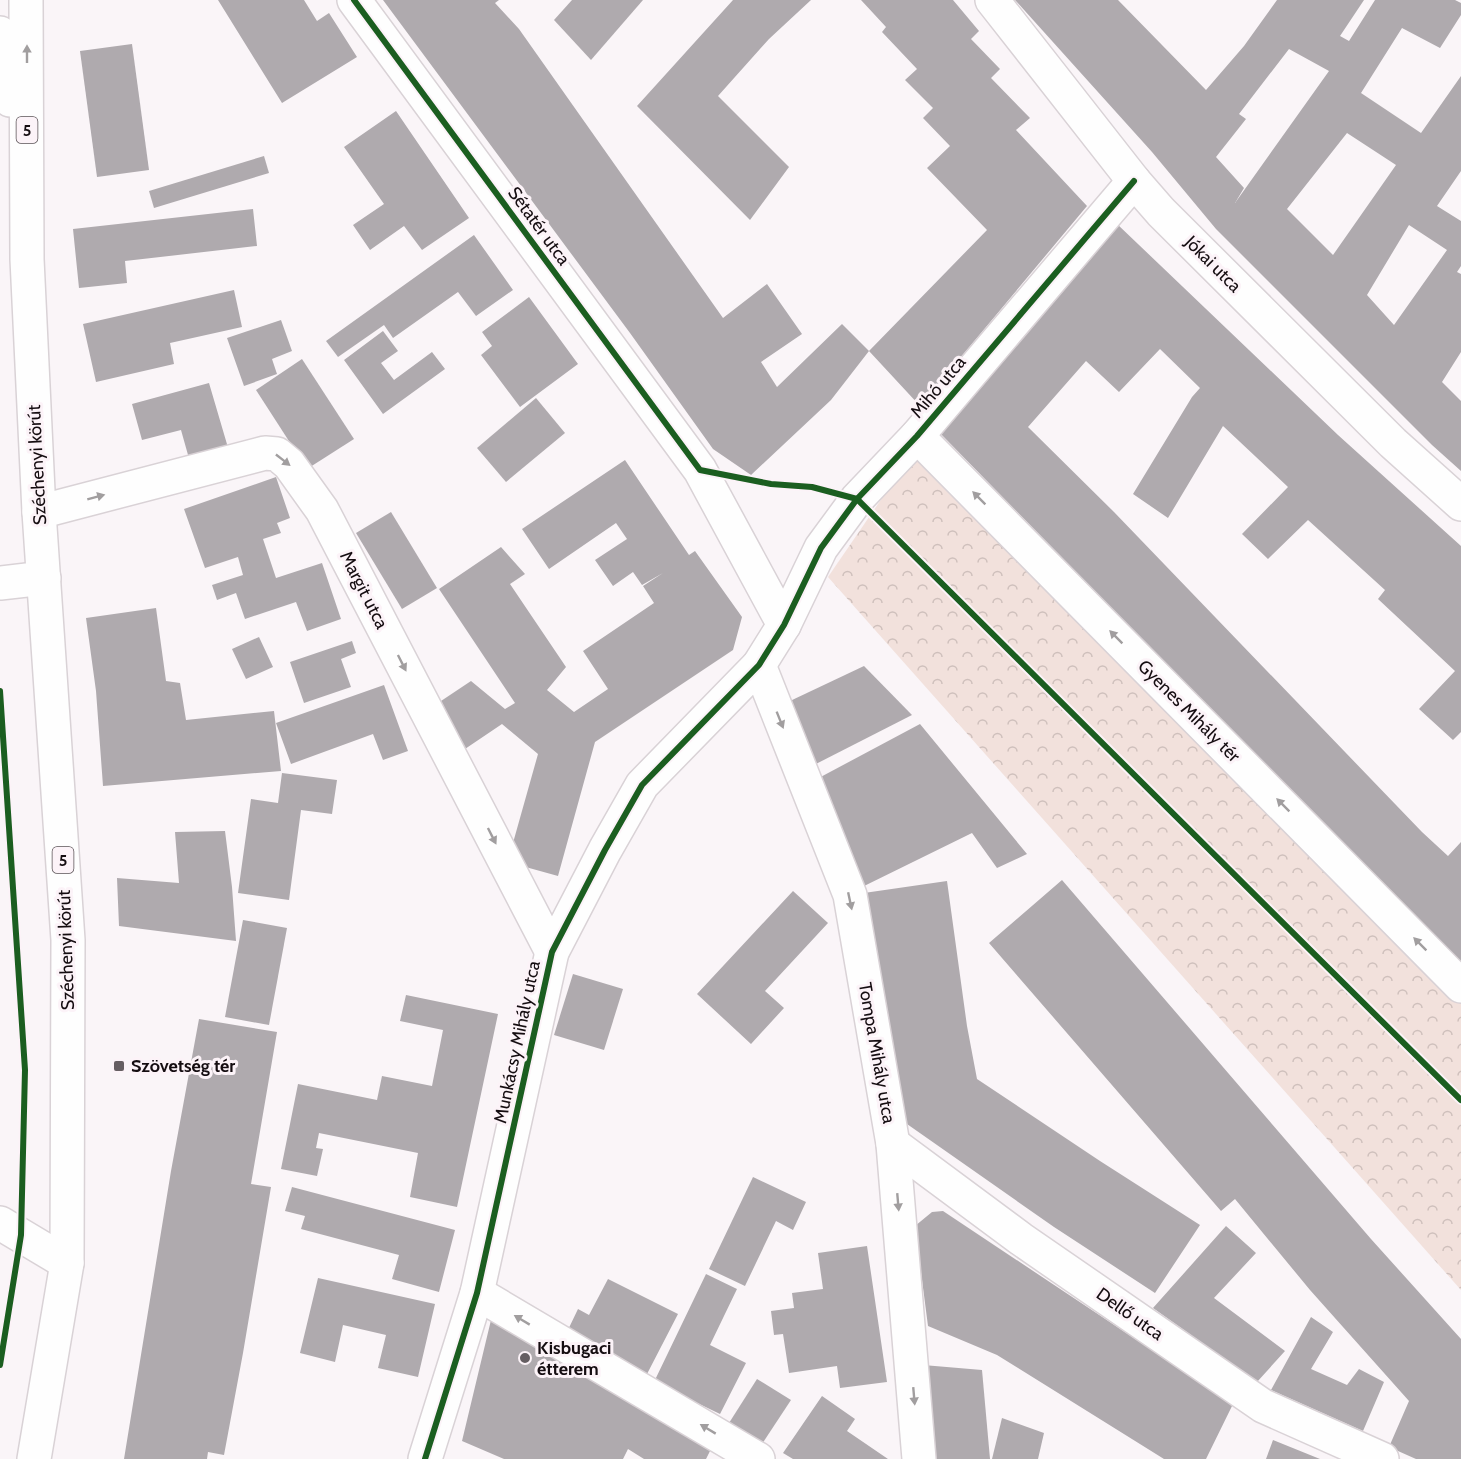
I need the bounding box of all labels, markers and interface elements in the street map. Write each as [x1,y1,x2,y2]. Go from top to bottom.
one-way arrow [22,44,32,63]
road number: 5 [16,117,38,143]
street label: Sétatér utca [503,183,575,270]
street label: Jókai utca [1179,230,1246,297]
street label: Mihó utca [906,351,971,422]
street label: Széchenyi körút [23,404,51,526]
one-way arrow [275,454,291,466]
one-way arrow [87,492,105,501]
one-way arrow [972,492,986,506]
street label: Margit utca [335,547,393,633]
one-way arrow [1108,630,1123,644]
one-way arrow [397,655,406,672]
street label: Gyenes Mihály tér [1133,655,1245,767]
one-way arrow [775,711,785,729]
one-way arrow [1276,799,1290,813]
one-way arrow [487,828,496,845]
road number: 5 [52,847,74,873]
street label: Széchenyi körút [53,889,79,1011]
one-way arrow [846,892,855,911]
one-way arrow [1413,937,1427,951]
street label: Munkácsy Mihály utca [489,958,545,1125]
street label: Tompa Mihály utca [854,981,900,1126]
place label: Szövetség tér [131,1055,235,1077]
marker: Szövetség tér [112,1059,126,1073]
one-way arrow [893,1193,903,1212]
street label: Dellő utca [1092,1283,1168,1345]
one-way arrow [514,1314,530,1325]
place label: Kisbugaci étterem [537,1337,611,1380]
marker: Kisbugaci étterem [518,1351,532,1365]
one-way arrow [909,1387,919,1406]
one-way arrow [700,1424,716,1435]

